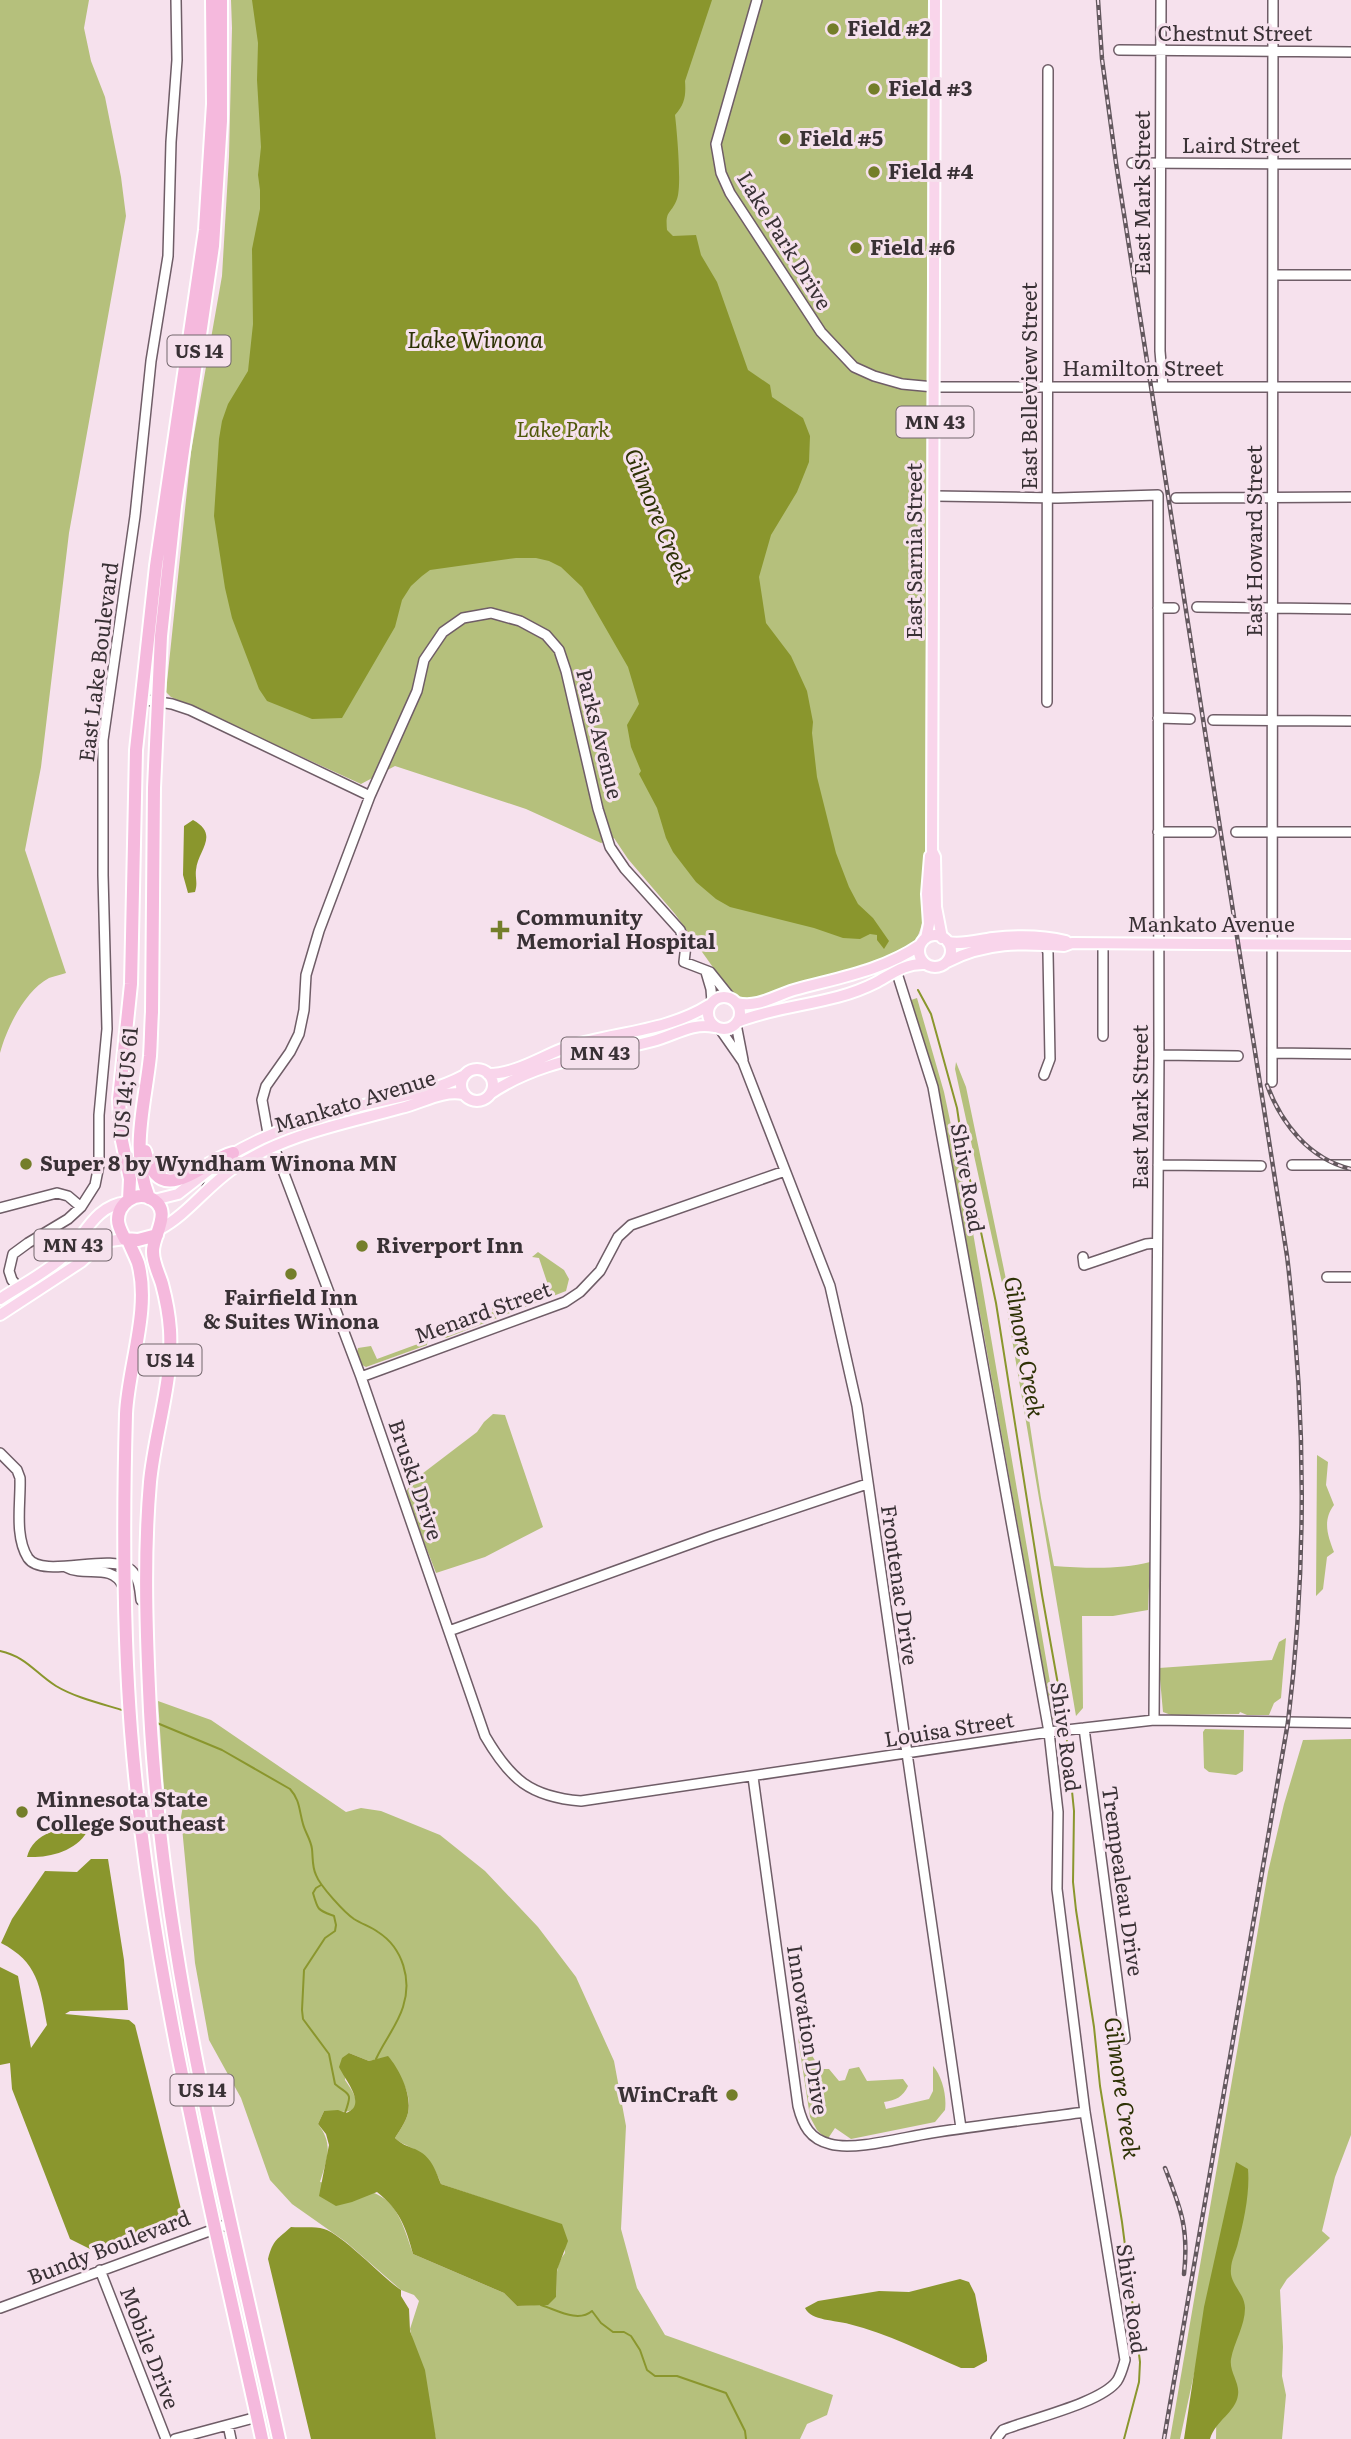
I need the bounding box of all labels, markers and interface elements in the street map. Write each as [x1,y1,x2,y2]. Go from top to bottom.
place label: Field #2 [847,11,931,42]
street label: Chestnut Street [1157,16,1313,47]
marker: Field #2 [825,21,841,37]
place label: Field #3 [888,71,972,102]
marker: Field #3 [866,81,882,97]
street label: East Mark Street [1125,110,1156,275]
place label: Field #5 [799,121,883,152]
street label: Laird Street [1182,128,1301,159]
marker: Field #5 [777,131,793,147]
place label: Field #4 [888,154,974,185]
marker: Field #4 [866,164,882,180]
street label: Lake Park Drive [731,165,841,315]
place label: Field #6 [870,230,955,261]
marker: Field #6 [848,240,864,256]
street label: East Belleview Street [1012,282,1043,490]
water label: Lake Winona [407,321,543,355]
road number: US 14 [168,336,230,366]
street label: Hamilton Street [1062,351,1224,382]
road number: MN 43 [897,406,974,438]
park label: Lake Park [516,412,610,443]
water label: Gilmore Creek [617,443,703,588]
street label: East Howard Street [1237,445,1268,637]
street label: East Sarnia Street [897,462,928,639]
street label: East Lake Boulevard [69,560,124,764]
street label: Parks Avenue [570,665,633,802]
place label: Community Memorial Hospital [516,900,716,955]
street label: Mankato Avenue [1127,907,1295,938]
marker: Community Memorial Hospital [490,920,510,940]
street label: East Mark Street [1123,1024,1154,1189]
street label: US 14;US 61 [103,1025,144,1140]
road number: MN 43 [562,1037,638,1068]
street label: Mankato Avenue [270,1060,439,1139]
street label: Shive Road [945,1120,994,1235]
place label: Super 8 by Wyndham Winona MN [40,1146,397,1177]
marker: Super 8 by Wyndham Winona MN [18,1156,34,1172]
place label: Riverport Inn [376,1228,524,1259]
road number: MN 43 [34,1230,112,1260]
marker: Riverport Inn [354,1238,370,1254]
marker: Fairfield Inn & Suites Winona [283,1266,299,1282]
street label: Menard Street [410,1271,555,1350]
water label: Gilmore Creek [997,1273,1055,1420]
place label: Fairfield Inn & Suites Winona [203,1280,380,1335]
road number: US 14 [138,1344,202,1376]
street label: Bruski Drive [382,1415,453,1544]
street label: Frontenac Drive [875,1502,928,1667]
street label: Shive Road [1044,1680,1091,1794]
street label: Louisa Street [881,1702,1016,1753]
place label: Minnesota State College Southeast [36,1782,226,1837]
street label: Trempealeau Drive [1096,1783,1153,1978]
marker: Minnesota State College Southeast [14,1804,30,1820]
street label: Innovation Drive [781,1942,838,2117]
water label: Gilmore Creek [1097,2015,1151,2161]
road number: US 14 [170,2074,234,2106]
place label: WinCraft [617,2077,719,2108]
marker: WinCraft [724,2087,740,2103]
street label: Bundy Boulevard [22,2200,194,2291]
street label: Shive Road [1110,2242,1157,2356]
street label: Mobile Drive [114,2281,189,2413]

